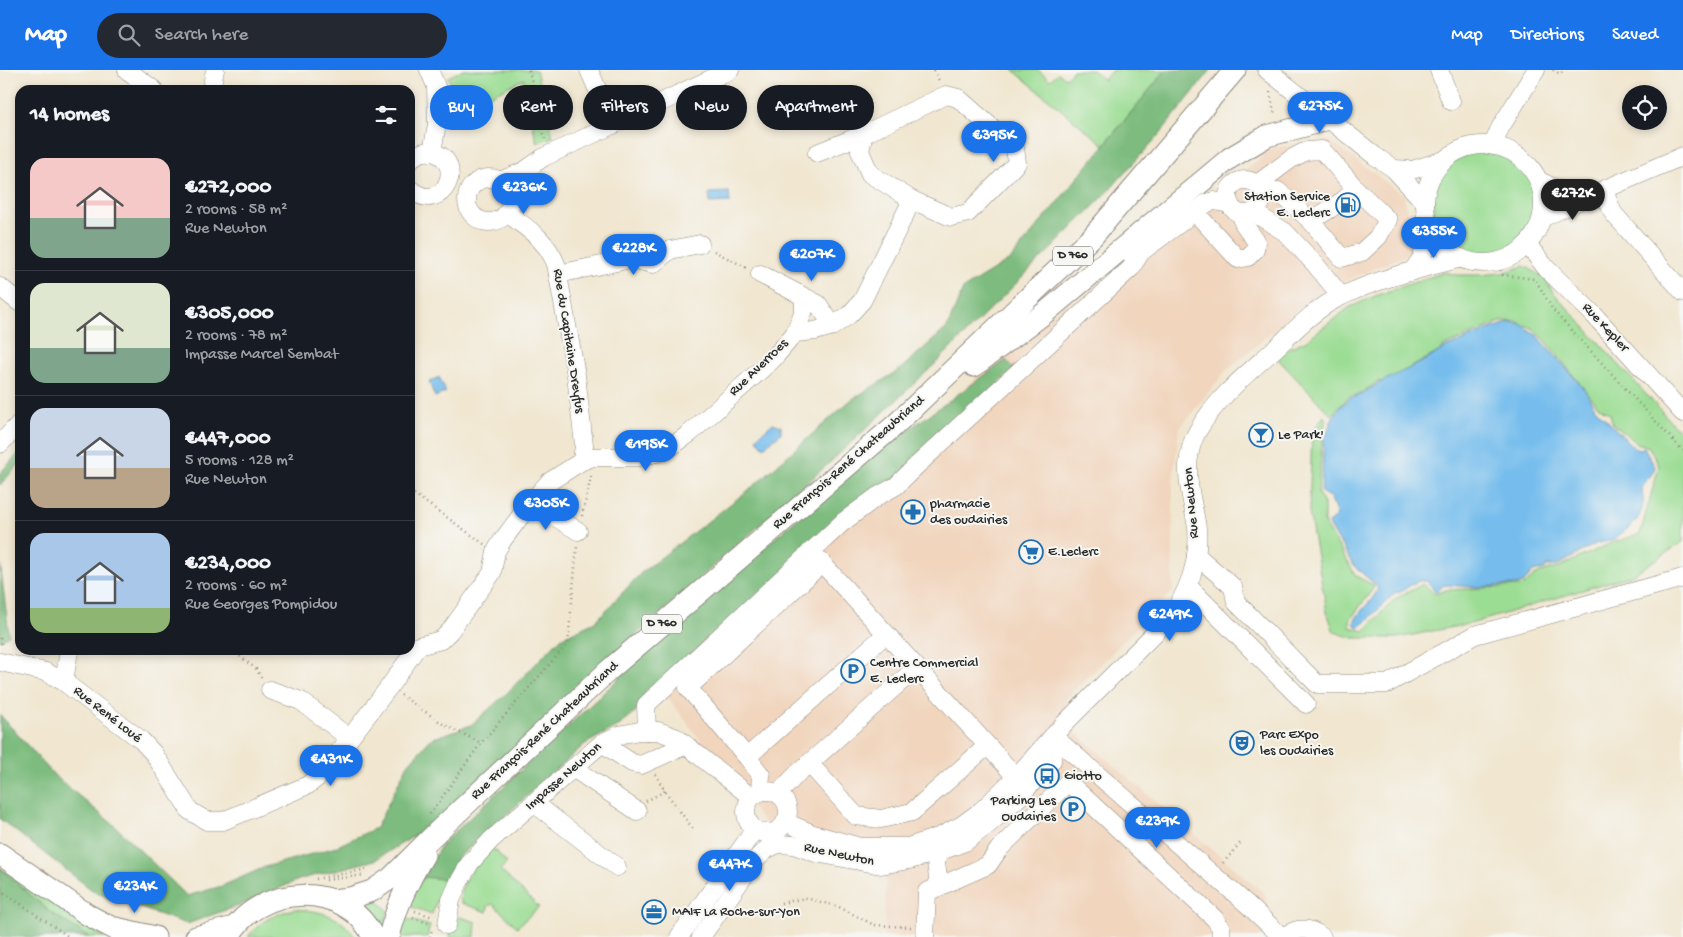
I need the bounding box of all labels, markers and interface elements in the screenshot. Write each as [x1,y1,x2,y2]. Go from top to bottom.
search box [97,13,447,58]
text: Map [25,21,67,50]
icon: search [115,21,143,49]
text: Search here [155,24,248,47]
text: Map [1451,25,1483,46]
text: Directions [1511,25,1584,46]
text: Saved [1612,25,1658,46]
chip: Buy [430,85,493,130]
chip: Rent [503,85,573,130]
chip: Filters [583,85,666,130]
chip: New [676,85,747,130]
chip: Apartment [757,85,874,130]
map controls [1622,85,1667,130]
button: locate [1622,85,1667,130]
pin: €275K [1285,92,1355,134]
text: €275K [1299,98,1341,117]
icon: filters [372,101,400,129]
text: 14 homes [30,103,109,128]
pin: €395K [959,121,1029,163]
text: €395K [972,127,1016,146]
pin: €236K [489,172,559,215]
text: €272,000 [185,176,271,201]
icon: home [70,178,130,238]
pin: €272K [1538,178,1608,221]
text: €236K [503,179,545,198]
text: €272K [1552,185,1594,204]
place label: Station Service E. Leclerc [1244,189,1331,222]
fuel station icon: Station Service E. Leclerc [1335,192,1361,218]
text: 2 rooms · 58 m² [185,201,287,220]
pin: €355K [1399,216,1469,259]
text: Rue Newton [185,220,266,239]
text: €355K [1412,223,1456,242]
pin: €228K [599,234,669,276]
text: €228K [613,240,655,259]
pin: €207K [777,240,847,282]
text: €207K [790,246,834,265]
road number: D 760 [1053,247,1093,266]
street label: Rue du Capitaine Dreyfus [548,268,588,415]
street label: Rue Kepler [1578,300,1633,357]
text: €305,000 [185,302,274,327]
icon: home [70,303,130,363]
text: 2 rooms · 78 m² [185,327,287,346]
street label: Rue Averroes [726,335,793,400]
text: Impasse Marcel Sembat [185,346,338,365]
street label: Rue François-René Chateaubriand [770,391,930,534]
bar icon: Le Park' [1248,422,1274,448]
text: €447,000 [185,427,271,452]
place label: Le Park' [1278,427,1324,444]
icon: home [70,428,130,488]
pin: €195K [611,430,681,472]
text: €195K [625,436,667,455]
text: 5 rooms · 128 m² [185,452,294,471]
street label: Rue Newton [1180,466,1204,539]
text: Rue Newton [185,471,266,490]
pin: €305K [511,488,581,531]
text: €305K [524,495,568,514]
place label: pharmacie des oudairies [929,496,1008,529]
pharmacy icon: pharmacie des oudairies [900,499,926,525]
supermarket icon: E.Leclerc [1018,539,1044,565]
place label: E.Leclerc [1048,544,1099,561]
text: €234,000 [185,552,271,577]
icon: home [70,553,130,613]
text: 2 rooms · 60 m² [185,577,287,596]
text: Rue Georges Pompidou [185,596,337,615]
pin: €249K [1135,600,1205,642]
text: €249K [1149,606,1191,625]
road number: D 760 [642,614,682,634]
place label: Centre Commercial E. Leclerc [870,655,978,688]
street label: Rue François-René Chateaubriand [468,657,624,804]
parking icon: Centre Commercial E. Leclerc [840,658,866,684]
street label: Rue René Loué [69,683,145,748]
place label: Parc Expo les Oudairies [1259,727,1334,760]
theatre icon: Parc Expo les Oudairies [1229,730,1255,756]
street label: Impasse Newton [522,739,606,815]
pin: €431K [296,744,366,787]
text: €431K [311,751,351,770]
bus stop icon: Giotto [1034,763,1060,789]
place label: Giotto [1064,768,1102,785]
place label: Parking Les Oudairies [990,793,1057,826]
parking icon: Parking Les Oudairies [1060,796,1086,822]
pin: €239K [1122,806,1192,849]
text: €239K [1136,813,1178,832]
street label: Rue Newton [802,839,876,871]
pin: €447K [695,850,765,892]
text: €447K [709,856,751,875]
pin: €234K [100,872,170,914]
text: €234K [114,878,156,897]
office icon: MAIF La Roche-sur-Yon [641,899,667,925]
place label: MAIF La Roche-sur-Yon [672,904,800,921]

